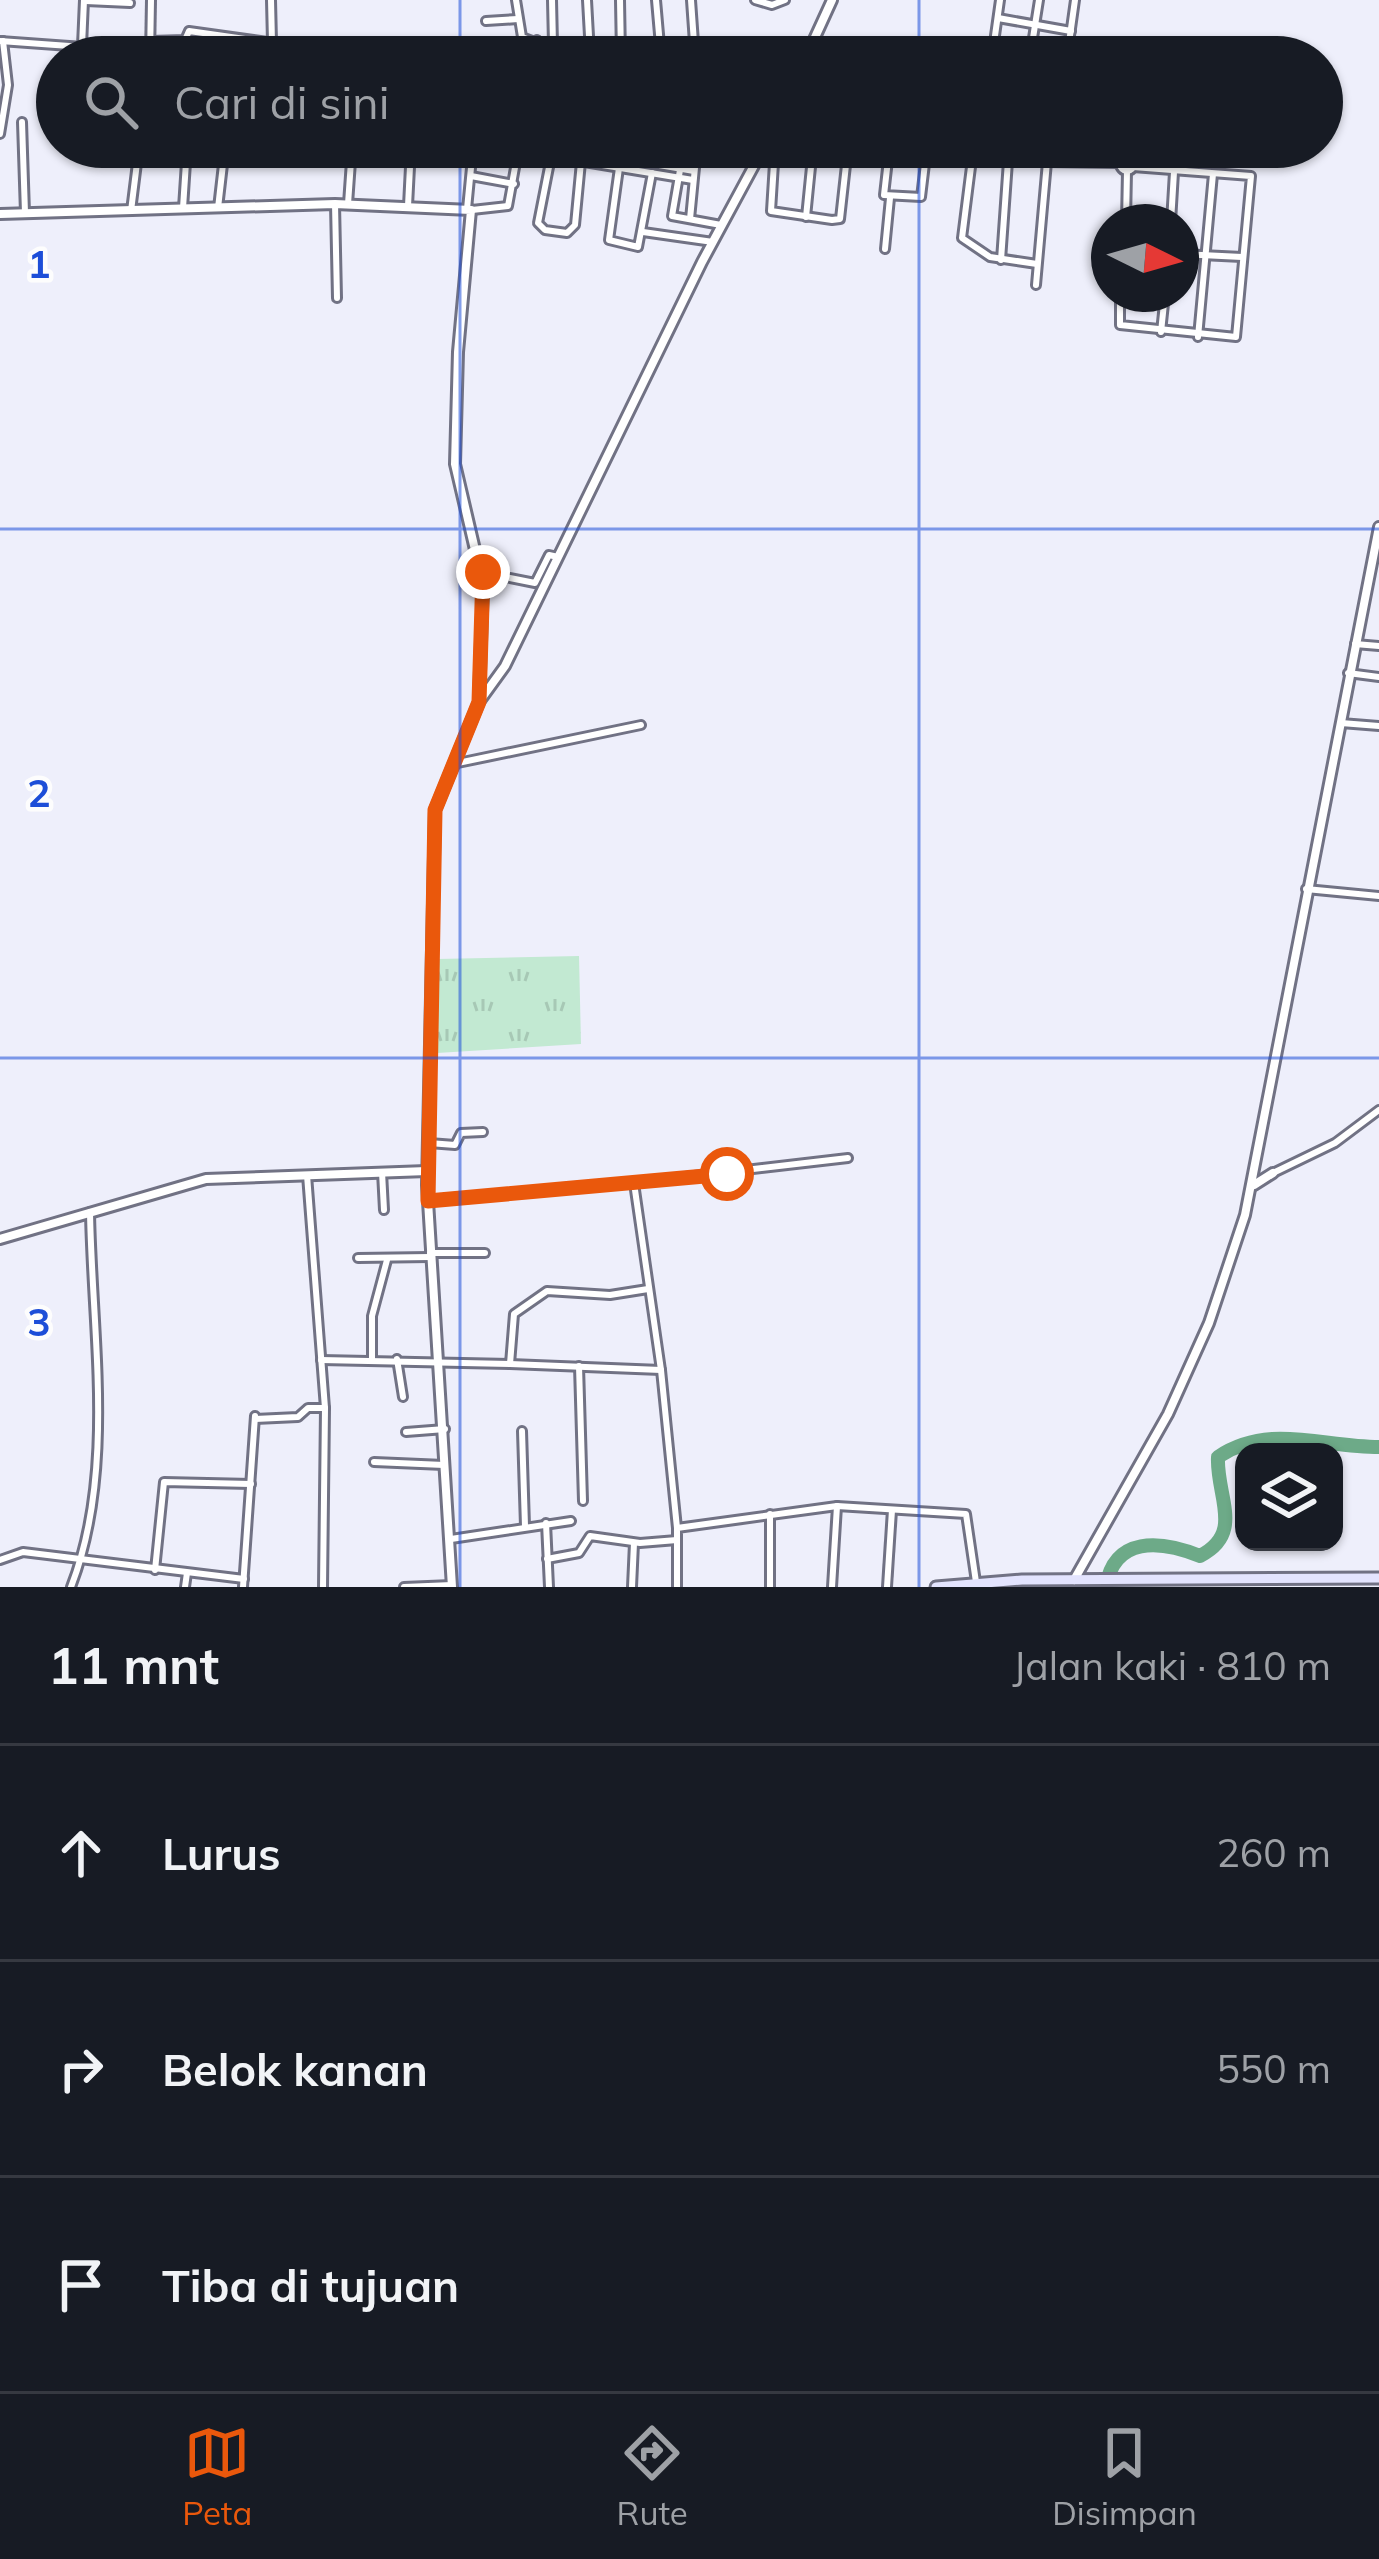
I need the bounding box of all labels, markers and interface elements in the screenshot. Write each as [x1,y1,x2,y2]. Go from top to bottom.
search box [36,36,1343,168]
icon: search [78,69,144,135]
text: Cari di sini [174,74,389,130]
north arrow [1091,204,1199,312]
text: 1 [27,239,51,288]
route end [456,545,510,599]
text: 2 [27,768,51,817]
route start [700,1147,754,1201]
text: 3 [27,1297,51,1346]
map controls [1235,1443,1343,1551]
button: layers [1235,1443,1343,1551]
text: 11 mnt [48,1633,219,1697]
text: Jalan kaki · 810 m [1012,1641,1331,1690]
icon: ahead [48,1820,114,1886]
text: Lurus [162,1825,281,1881]
text: 260 m [1216,1828,1331,1877]
icon: right [48,2036,114,2102]
text: Belok kanan [162,2041,428,2097]
text: 550 m [1216,2044,1331,2093]
icon: arrive [48,2252,114,2318]
text: Tiba di tujuan [162,2257,459,2313]
tab: Peta [182,2420,252,2533]
tab: Rute [617,2420,688,2533]
tab: Disimpan [1052,2420,1197,2533]

